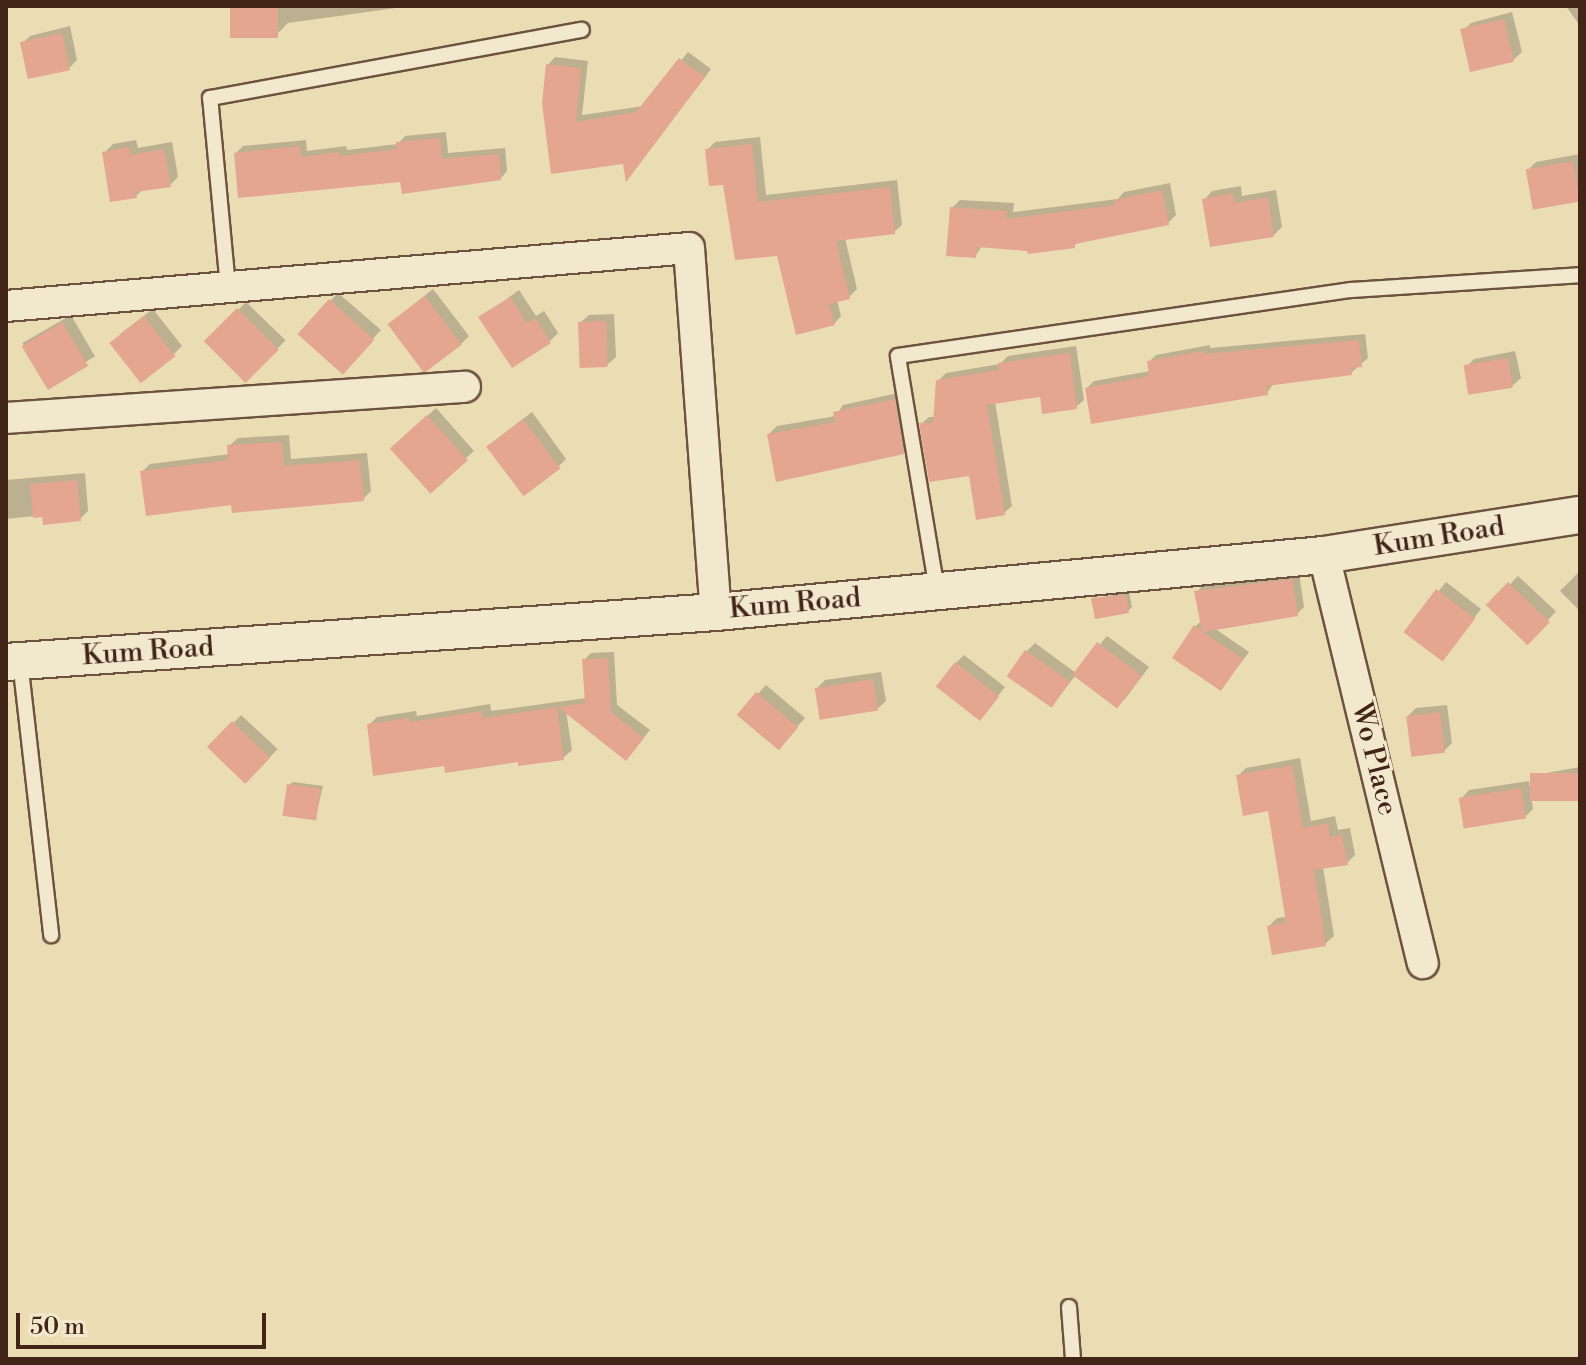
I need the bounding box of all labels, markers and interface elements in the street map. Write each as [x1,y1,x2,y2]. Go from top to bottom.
street label: Kum Road [1371,510,1507,564]
street label: Kum Road [728,582,862,626]
street label: Kum Road [81,631,215,673]
street label: Wo Place [1344,699,1404,819]
scale bar [20,1297,270,1347]
text: 50 m [30,1312,85,1342]

